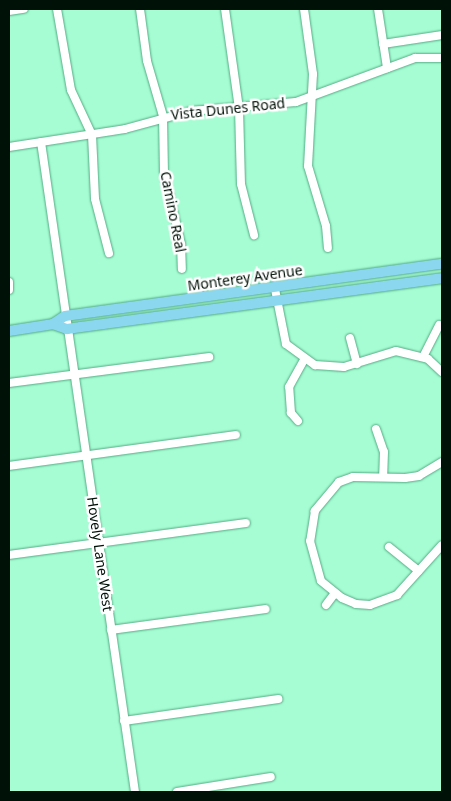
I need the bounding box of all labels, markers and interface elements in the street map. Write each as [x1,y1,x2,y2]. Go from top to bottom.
street label: Vista Dunes Road [170,95,286,123]
street label: Camino Real [157,170,189,254]
street label: Monterey Avenue [186,262,304,294]
street label: Hovely Lane West [84,496,116,612]

